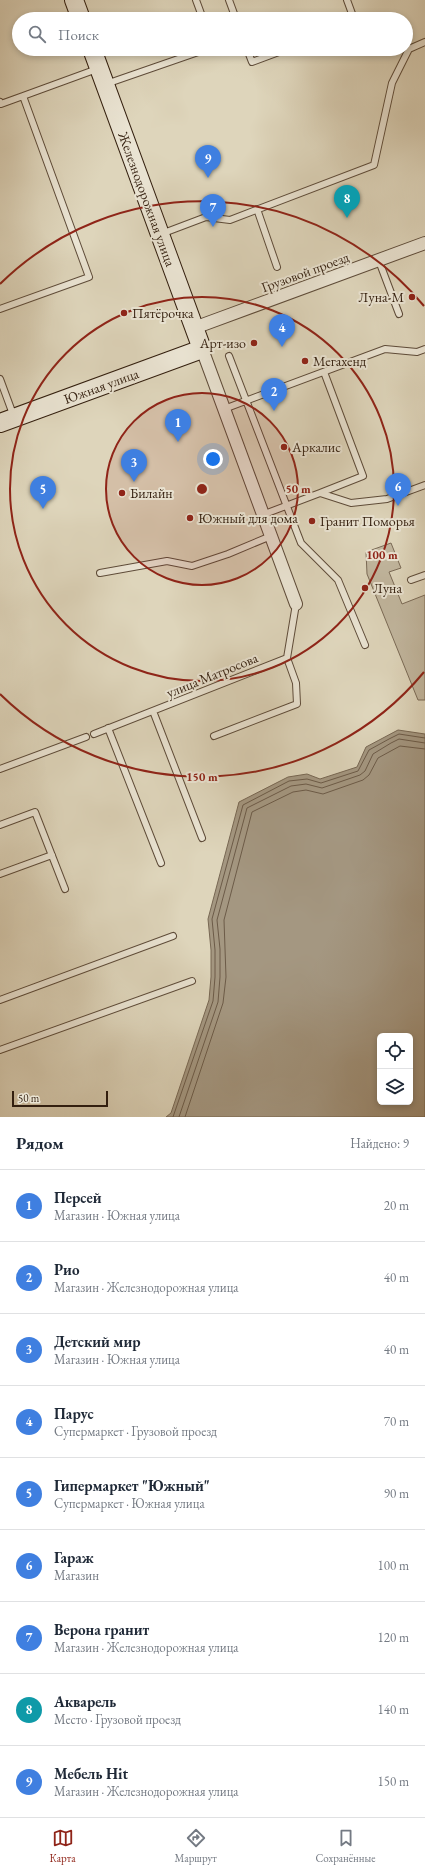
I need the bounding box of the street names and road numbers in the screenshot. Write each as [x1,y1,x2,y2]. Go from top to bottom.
street label: Железнодорожная улица [114,128,180,269]
street label: Грузовой проезд [259,248,352,296]
street label: Южная улица [61,364,142,408]
street label: улица Матросова [164,648,261,702]

